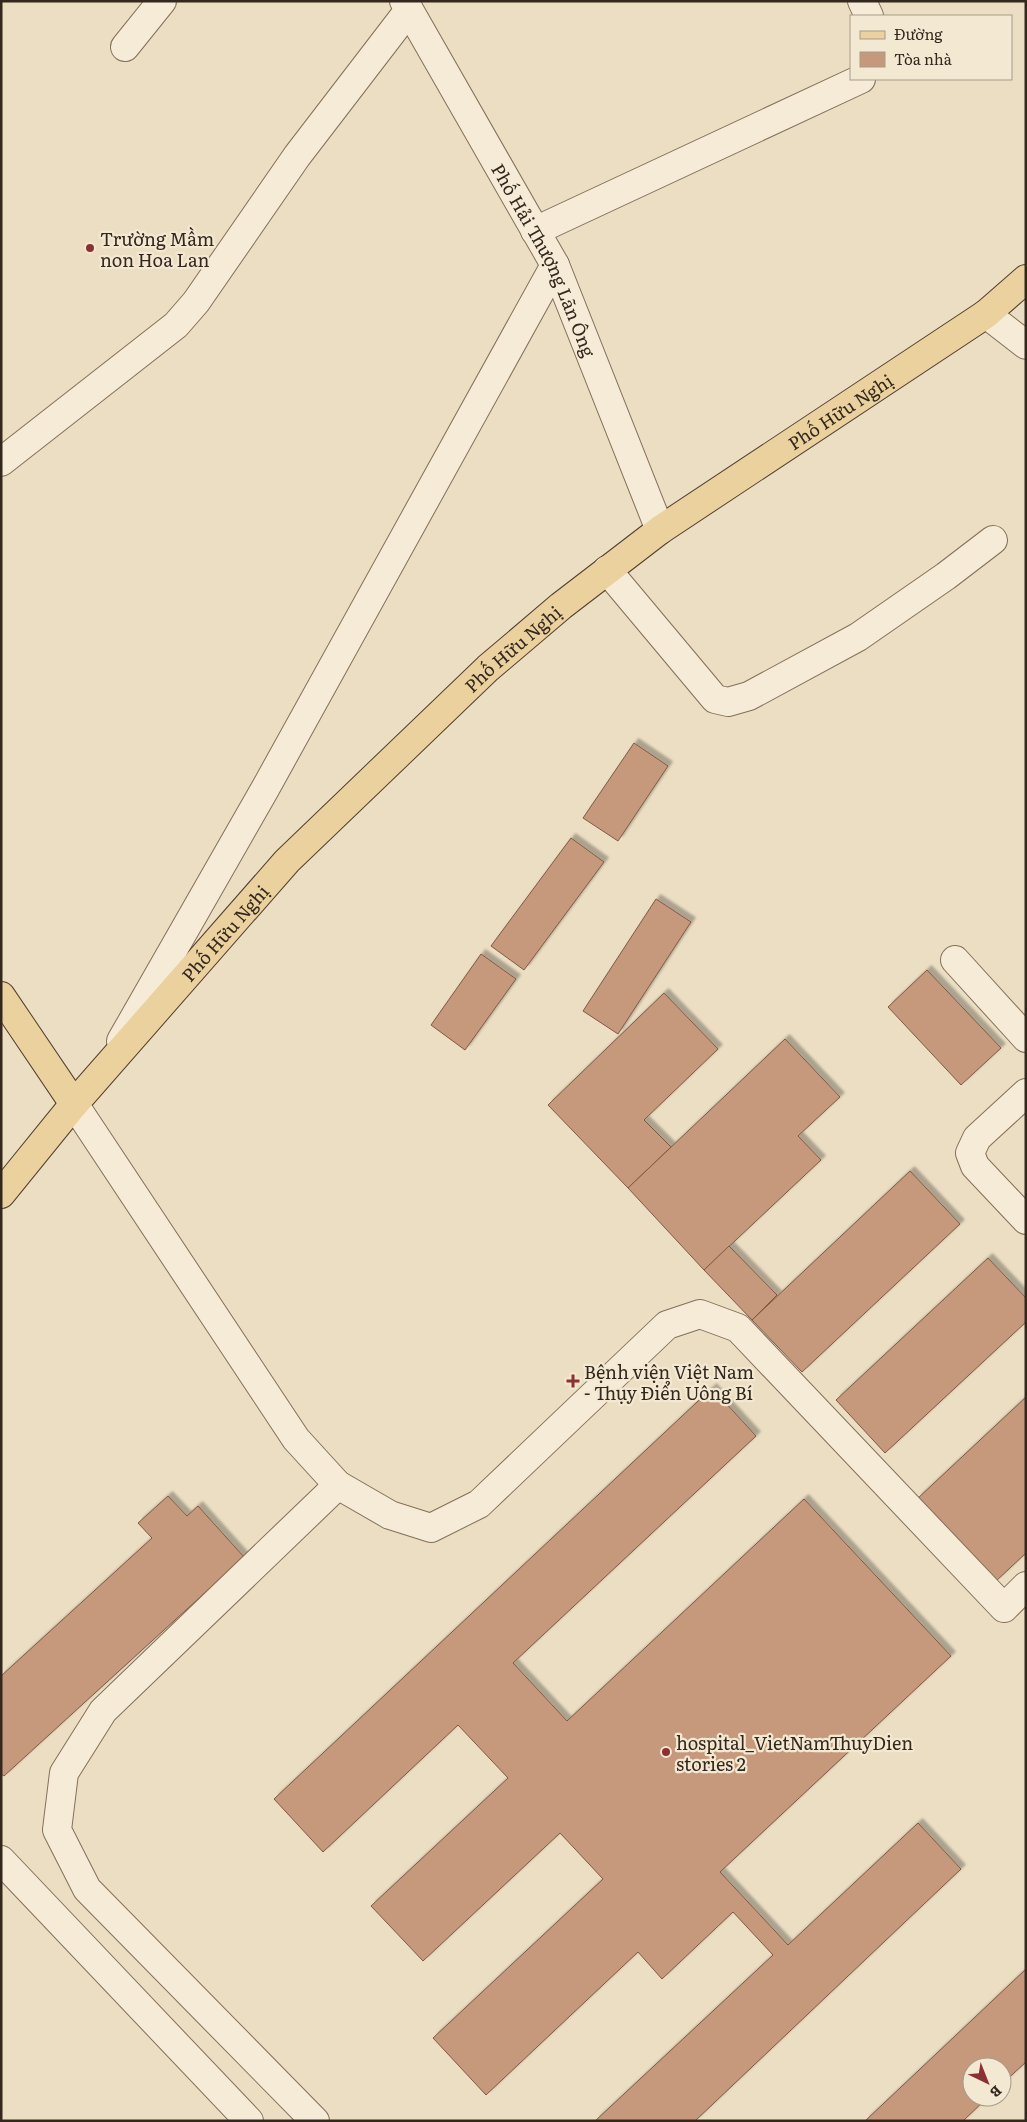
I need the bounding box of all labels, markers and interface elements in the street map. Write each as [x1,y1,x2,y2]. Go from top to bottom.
legend [850,15,1012,80]
text: Đường [894,22,943,45]
text: Tòa nhà [894,47,953,70]
street label: Phố Hải Thượng Lãn Ông [486,158,604,362]
place label: Trường Mầm non Hoa Lan [100,225,214,273]
marker: Trường Mầm non Hoa Lan [84,242,96,254]
street label: Phố Hữu Nghị [782,366,898,456]
street label: Phố Hữu Nghị [458,598,567,698]
street label: Phố Hữu Nghị [174,878,274,987]
place label: Bệnh viện Việt Nam - Thụy Điển Uông Bí [584,1358,754,1406]
marker: Bệnh viện Việt Nam - Thụy Điển Uông Bí [566,1374,580,1388]
place label: hospital_VietNamThuyDien stories 2 [676,1729,913,1777]
marker: hospital_VietNamThuyDien stories 2 [660,1746,672,1758]
north arrow [962,2057,1012,2107]
text: B [986,2082,1007,2103]

